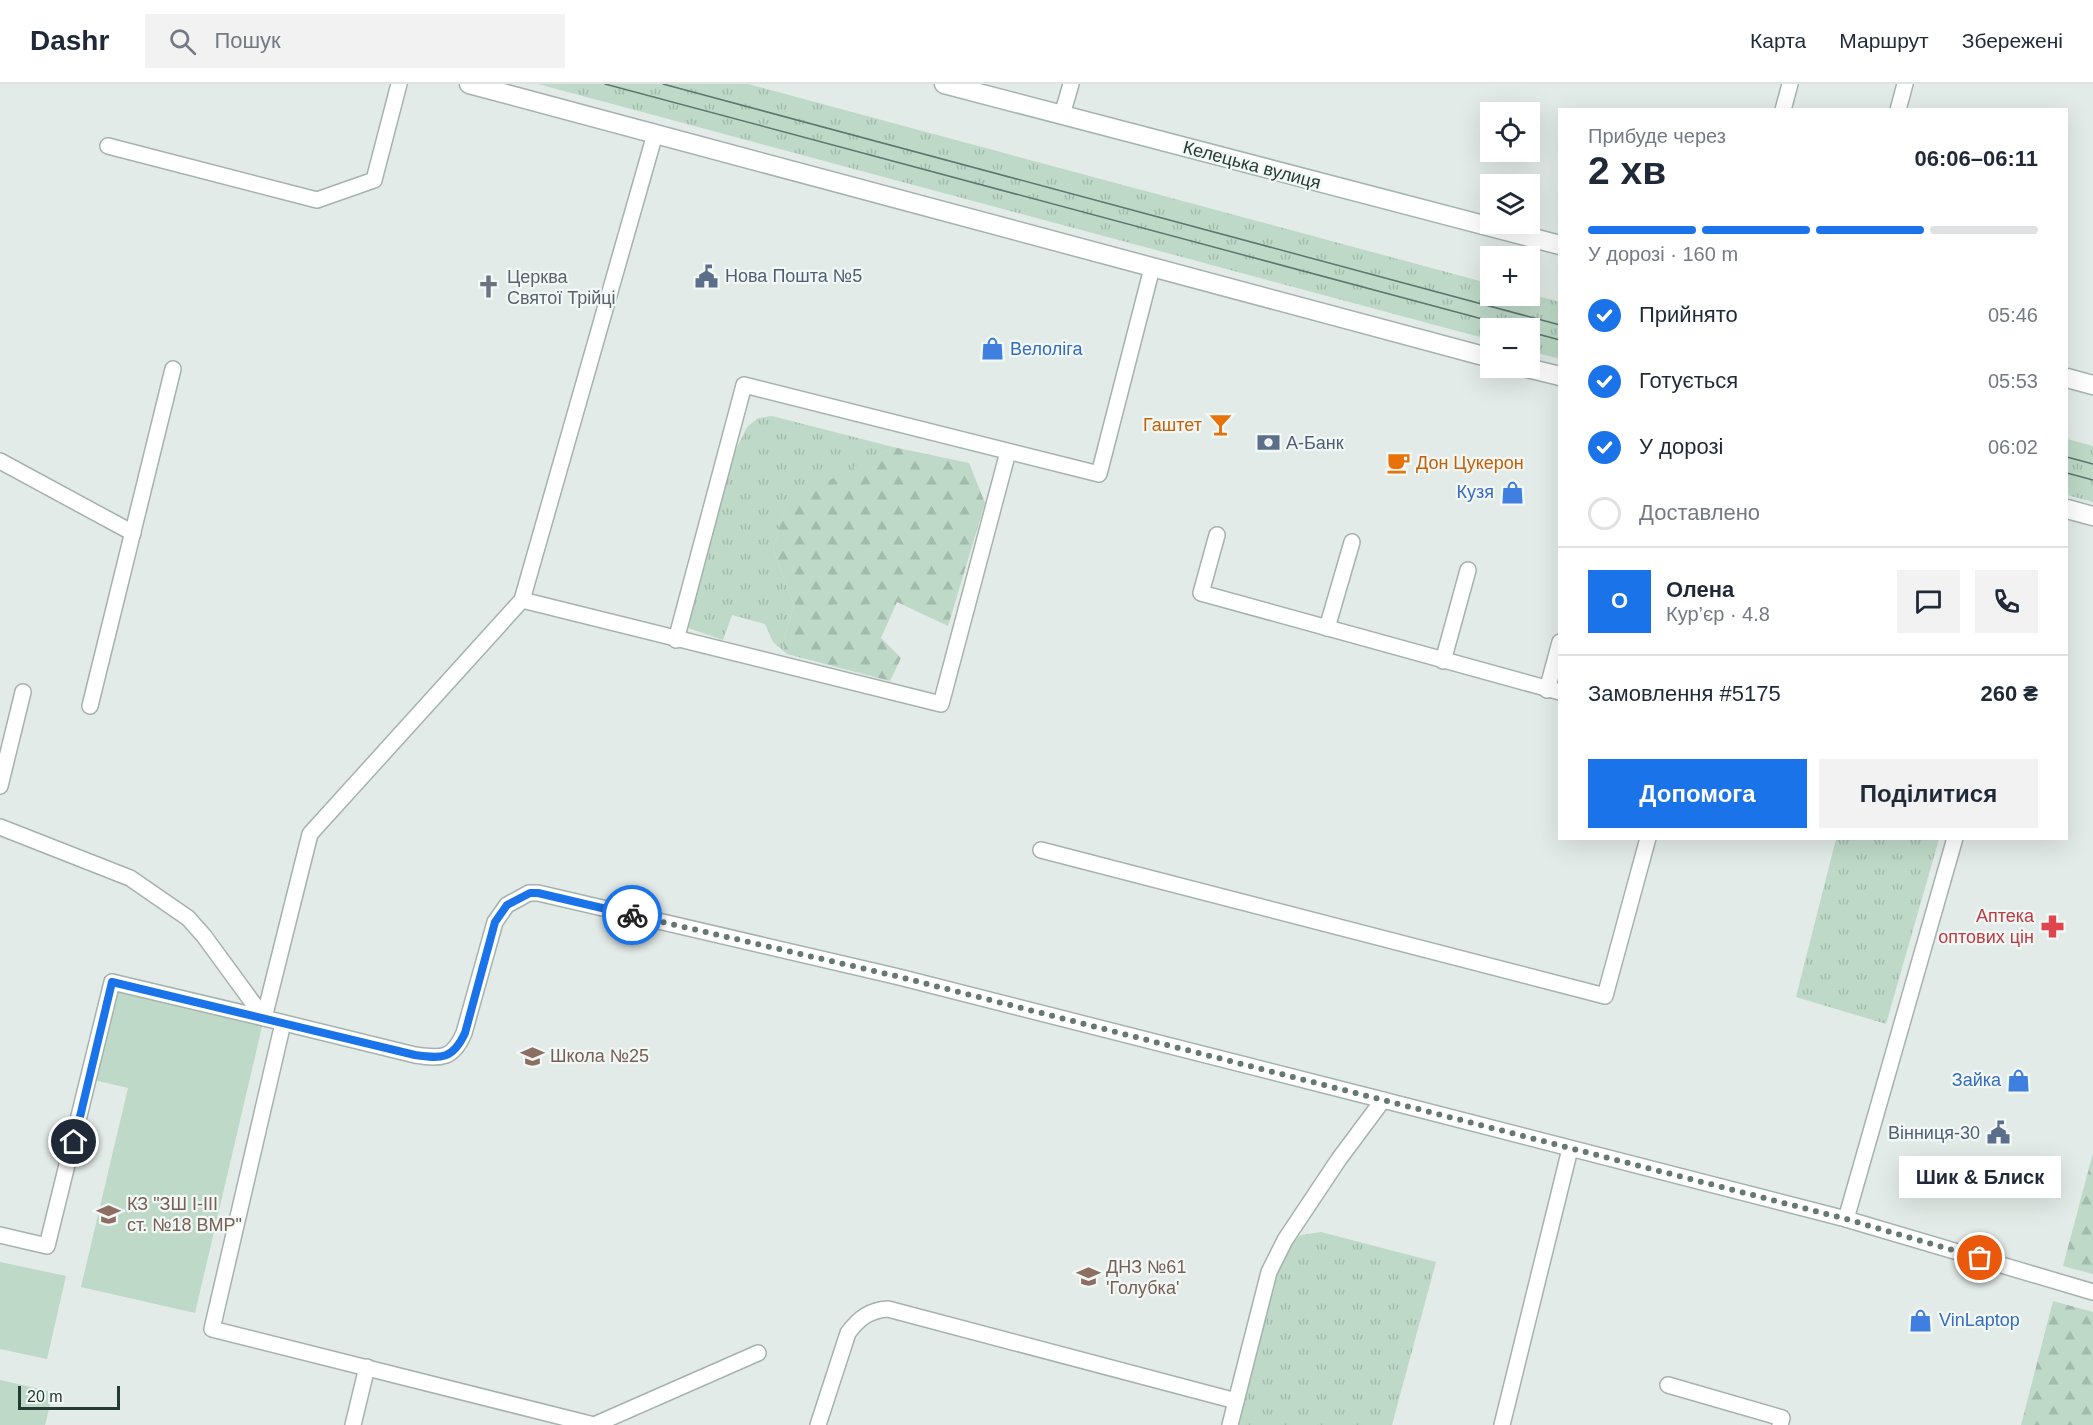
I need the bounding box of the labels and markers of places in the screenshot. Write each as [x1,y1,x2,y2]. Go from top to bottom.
public building icon: Нова Пошта №5 [694,263,720,289]
place label: Нова Пошта №5 [725,266,862,286]
place label: Церква Святої Трійці [507,267,616,308]
church icon: Церква Святої Трійці [476,274,502,300]
shop icon: Велоліга [979,336,1005,362]
place label: Велоліга [1010,339,1083,359]
bar icon: Гаштет [1207,412,1233,438]
place label: Гаштет [1143,415,1202,435]
bank icon: А-Банк [1255,430,1281,456]
place label: А-Банк [1286,433,1344,453]
cafe icon: Дон Цукерон [1385,450,1411,476]
place label: Дон Цукерон [1416,453,1524,473]
shop icon: Кузя [1499,479,1525,505]
place label: Кузя [1457,482,1494,502]
place label: Аптека оптових цін [1938,906,2035,947]
pharmacy icon: Аптека оптових цін [2039,913,2065,939]
school or university icon: Школа №25 [519,1043,545,1069]
place label: Школа №25 [550,1046,649,1066]
shop icon: Зайка [2006,1067,2032,1093]
place label: Зайка [1952,1070,2002,1090]
pin [48,1116,99,1167]
public building icon: Вінниця-30 [1985,1120,2011,1146]
place label: Вінниця-30 [1888,1123,1980,1143]
callout: Шик & Блиск [1899,1156,2061,1198]
place label: КЗ "ЗШ І-ІІІ ст. №18 ВМР" [127,1194,242,1235]
school or university icon: КЗ "ЗШ І-ІІІ ст. №18 ВМР" [96,1201,122,1227]
pin [1954,1232,2005,1283]
place label: ДНЗ №61 'Голубка' [1106,1257,1186,1298]
school or university icon: ДНЗ №61 'Голубка' [1075,1264,1101,1290]
shop icon: VinLaptop [1908,1307,1934,1333]
place label: VinLaptop [1939,1310,2020,1330]

